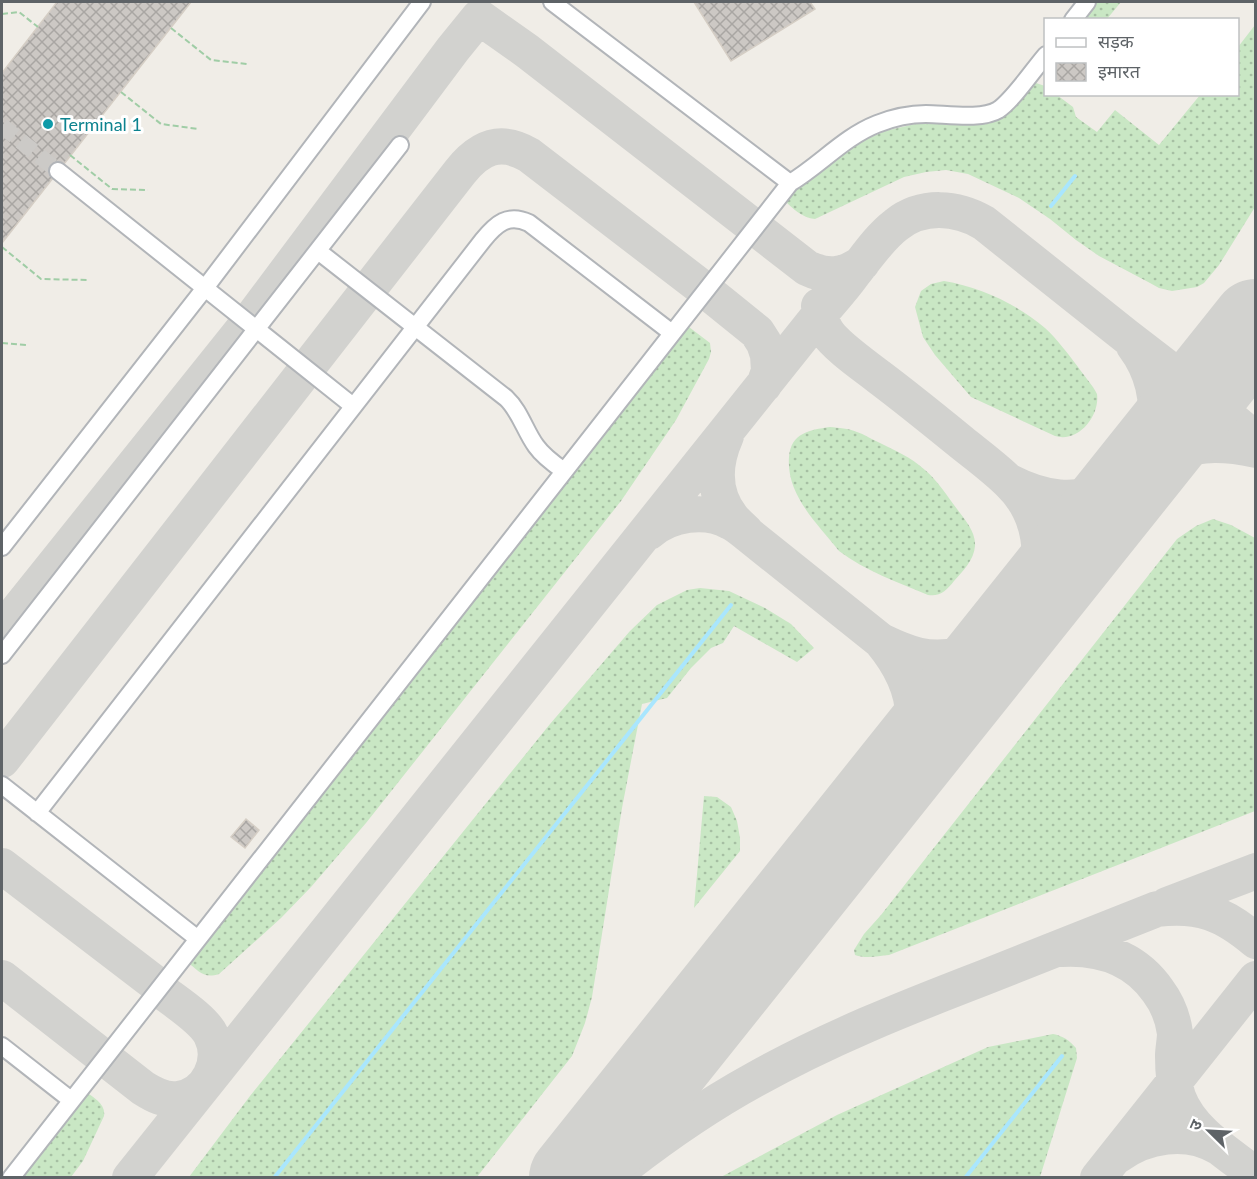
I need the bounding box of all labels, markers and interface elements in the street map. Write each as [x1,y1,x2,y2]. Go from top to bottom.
legend [1044,18,1239,96]
text: सड़क [1098,30,1135,52]
text: इमारत [1098,60,1141,82]
place label: Terminal 1 [60,113,142,135]
marker: Terminal 1 [41,117,55,131]
north arrow [1179,1101,1239,1161]
text: उ [1184,1116,1206,1133]

